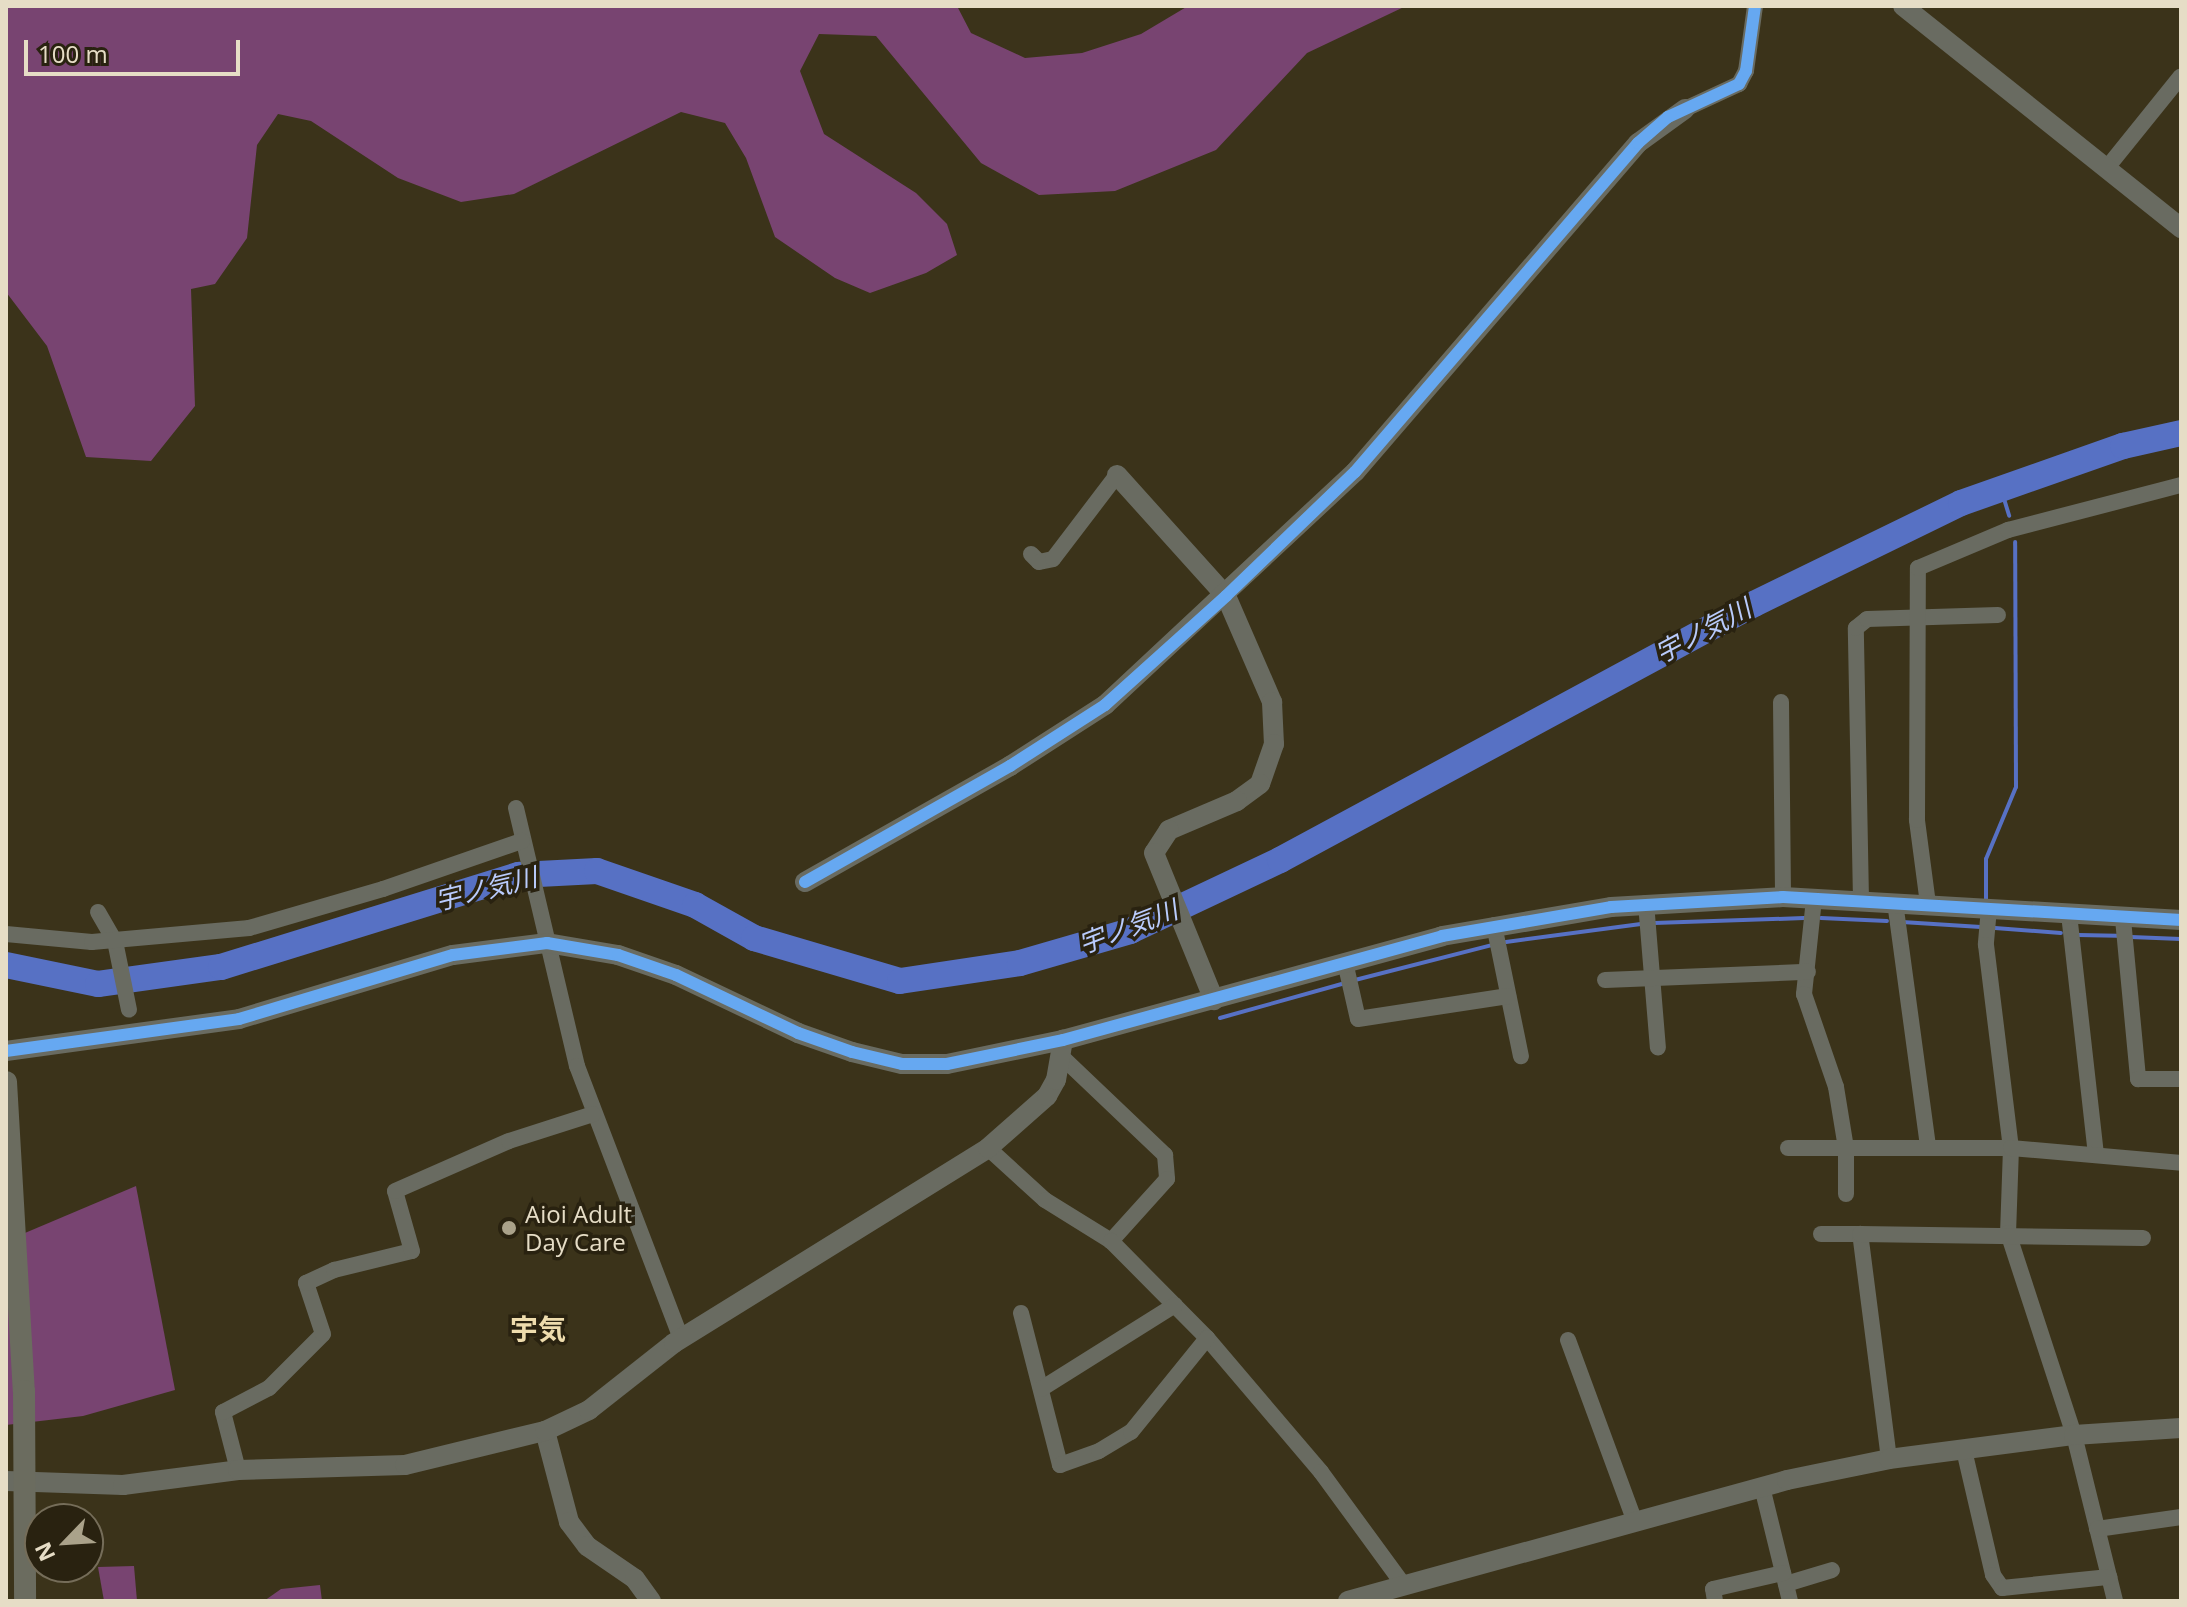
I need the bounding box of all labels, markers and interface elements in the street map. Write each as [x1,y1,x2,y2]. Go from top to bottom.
scale bar [28,24,244,74]
text: 100 m [38,37,108,70]
water label: 宇ノ気川 [1650,593,1756,669]
water label: 宇ノ気川 [432,861,540,917]
water label: 宇ノ気川 [1074,894,1182,960]
place label: Aioi Adult Day Care [525,1200,632,1256]
marker: Aioi Adult Day Care [500,1219,518,1237]
district label: 宇気 [510,1311,566,1345]
north arrow [24,1503,104,1583]
text: N [27,1538,61,1567]

